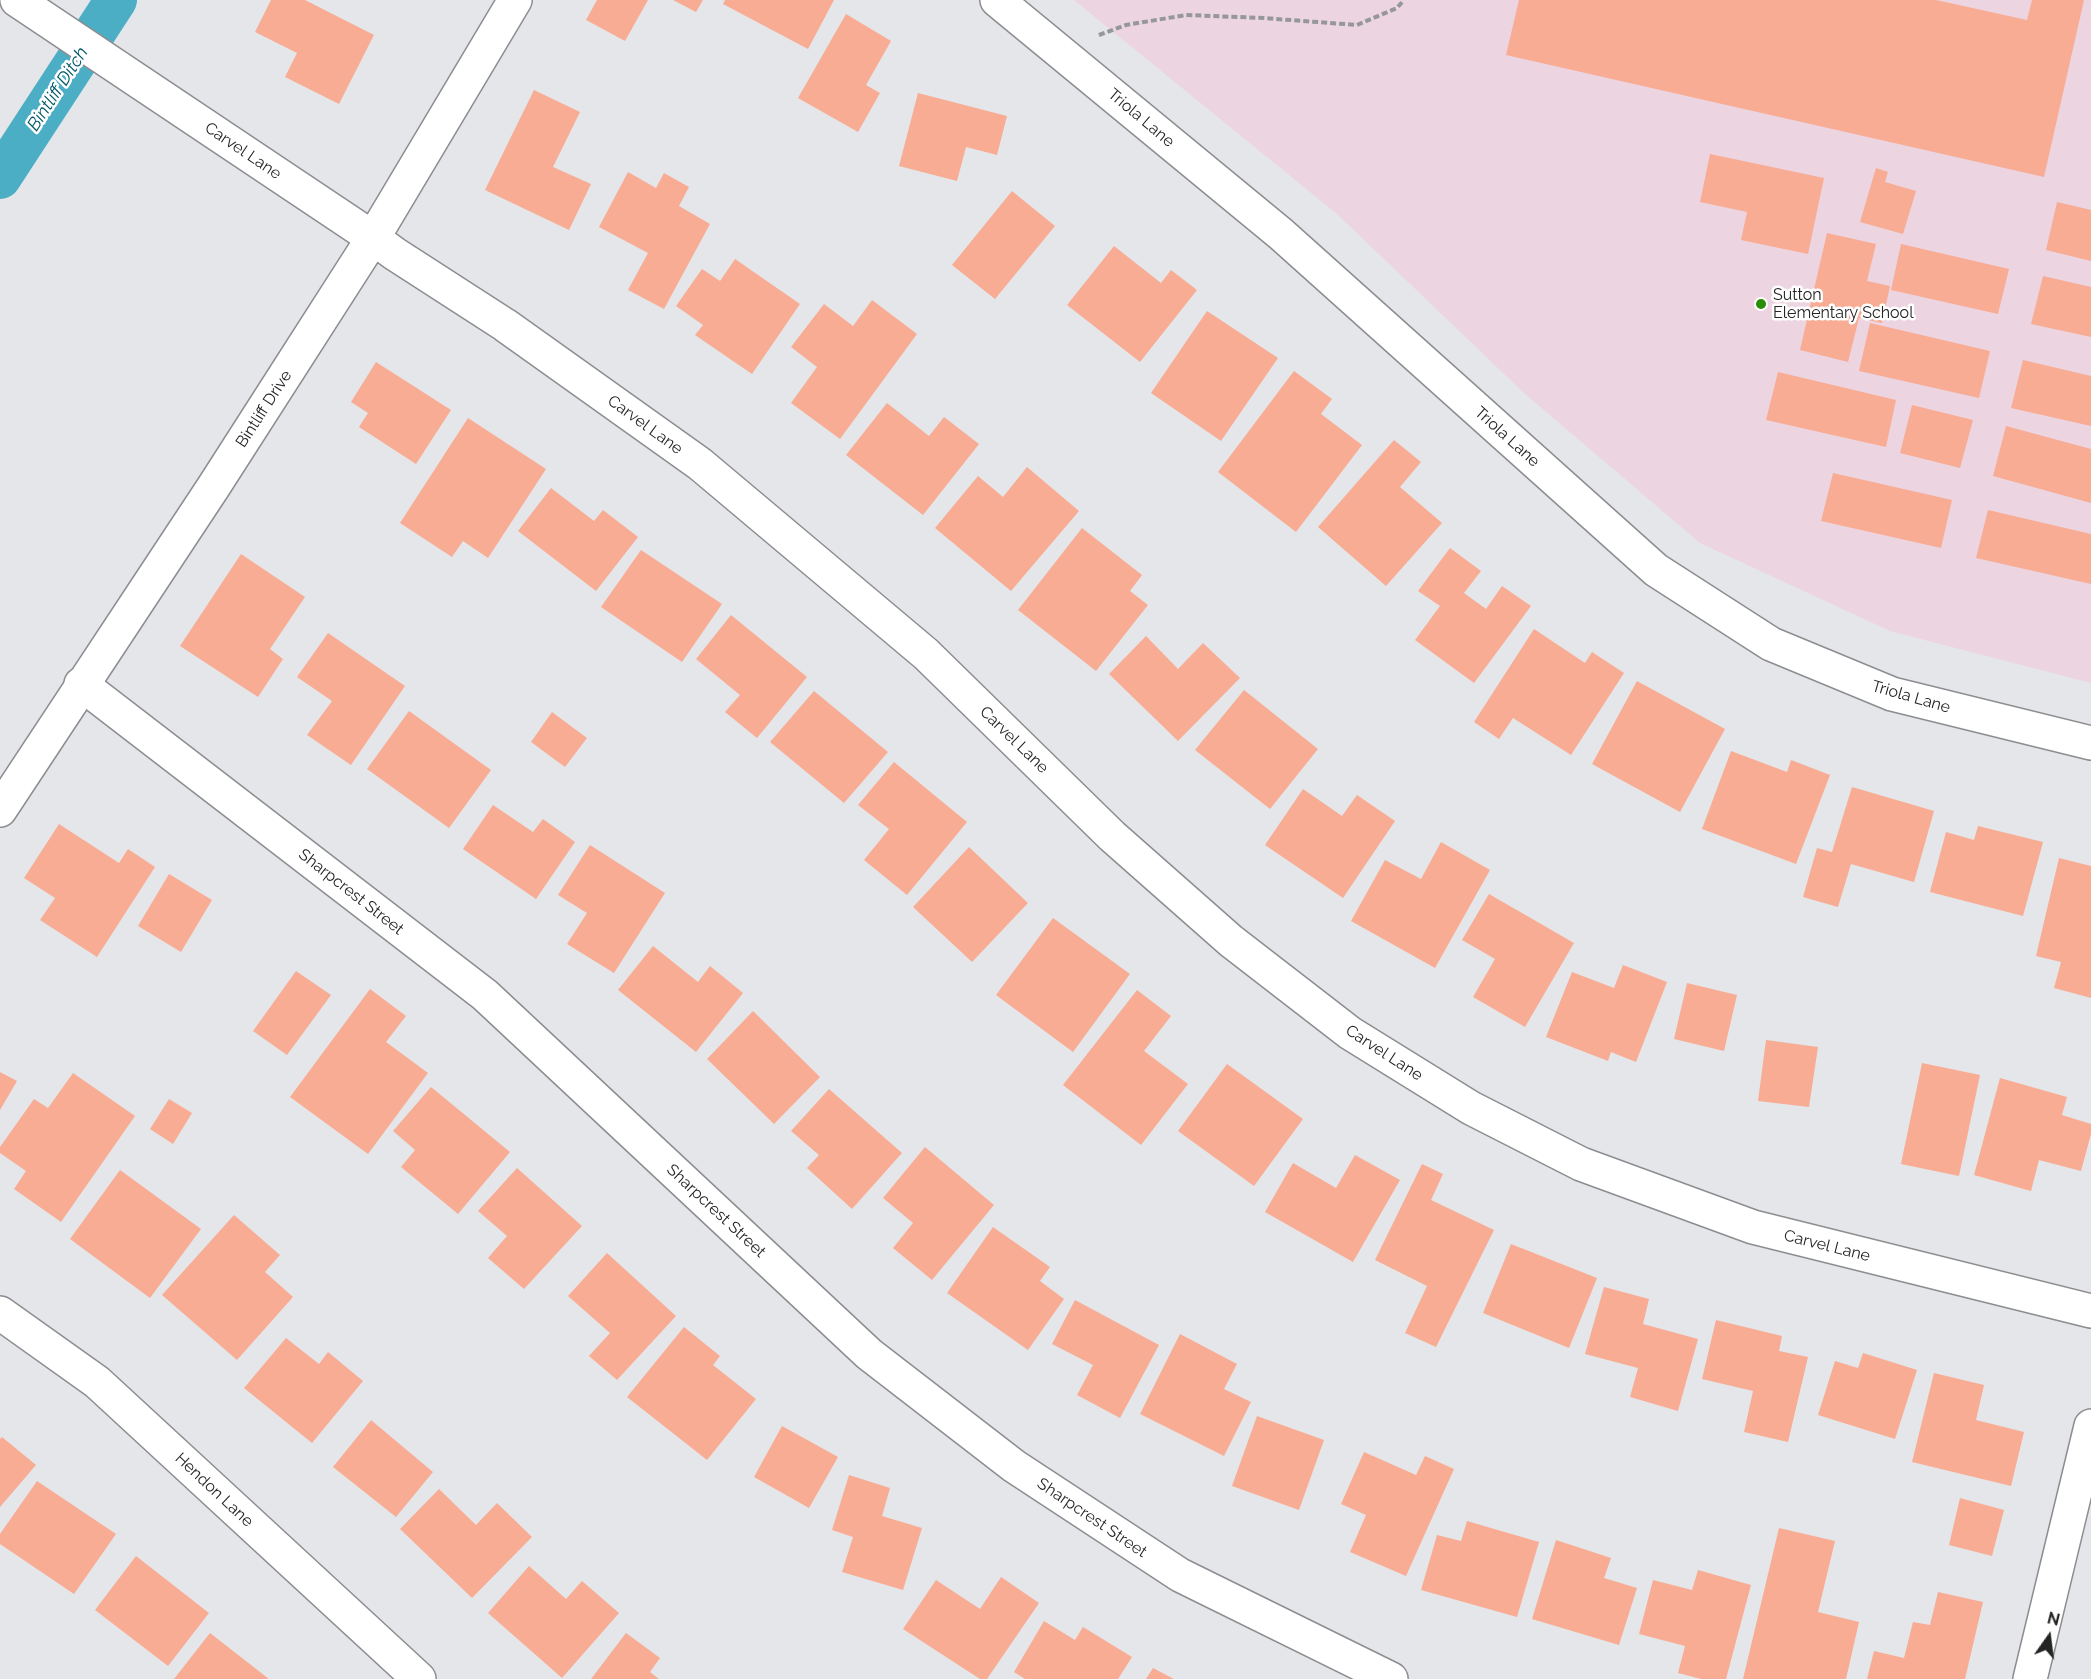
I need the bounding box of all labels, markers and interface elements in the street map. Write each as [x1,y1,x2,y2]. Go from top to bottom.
water label: Bintliff Ditch [23,43,93,135]
street label: Triola Lane [1104,85,1178,151]
street label: Carvel Lane [201,118,285,184]
place label: Sutton Elementary School [1773,285,1913,323]
marker: Sutton Elementary School [1754,297,1768,311]
street label: Bintliff Drive [232,367,296,451]
street label: Carvel Lane [604,391,686,459]
street label: Triola Lane [1471,403,1543,471]
street label: Triola Lane [1869,677,1953,717]
street label: Carvel Lane [976,702,1052,778]
street label: Sharpcrest Street [295,845,407,939]
street label: Carvel Lane [1342,1021,1426,1085]
street label: Sharpcrest Street [663,1160,769,1262]
street label: Carvel Lane [1782,1226,1872,1266]
street label: Hendon Lane [171,1449,257,1531]
street label: Sharpcrest Street [1033,1474,1151,1562]
north arrow [2019,1607,2079,1667]
text: N [2045,1608,2062,1630]

